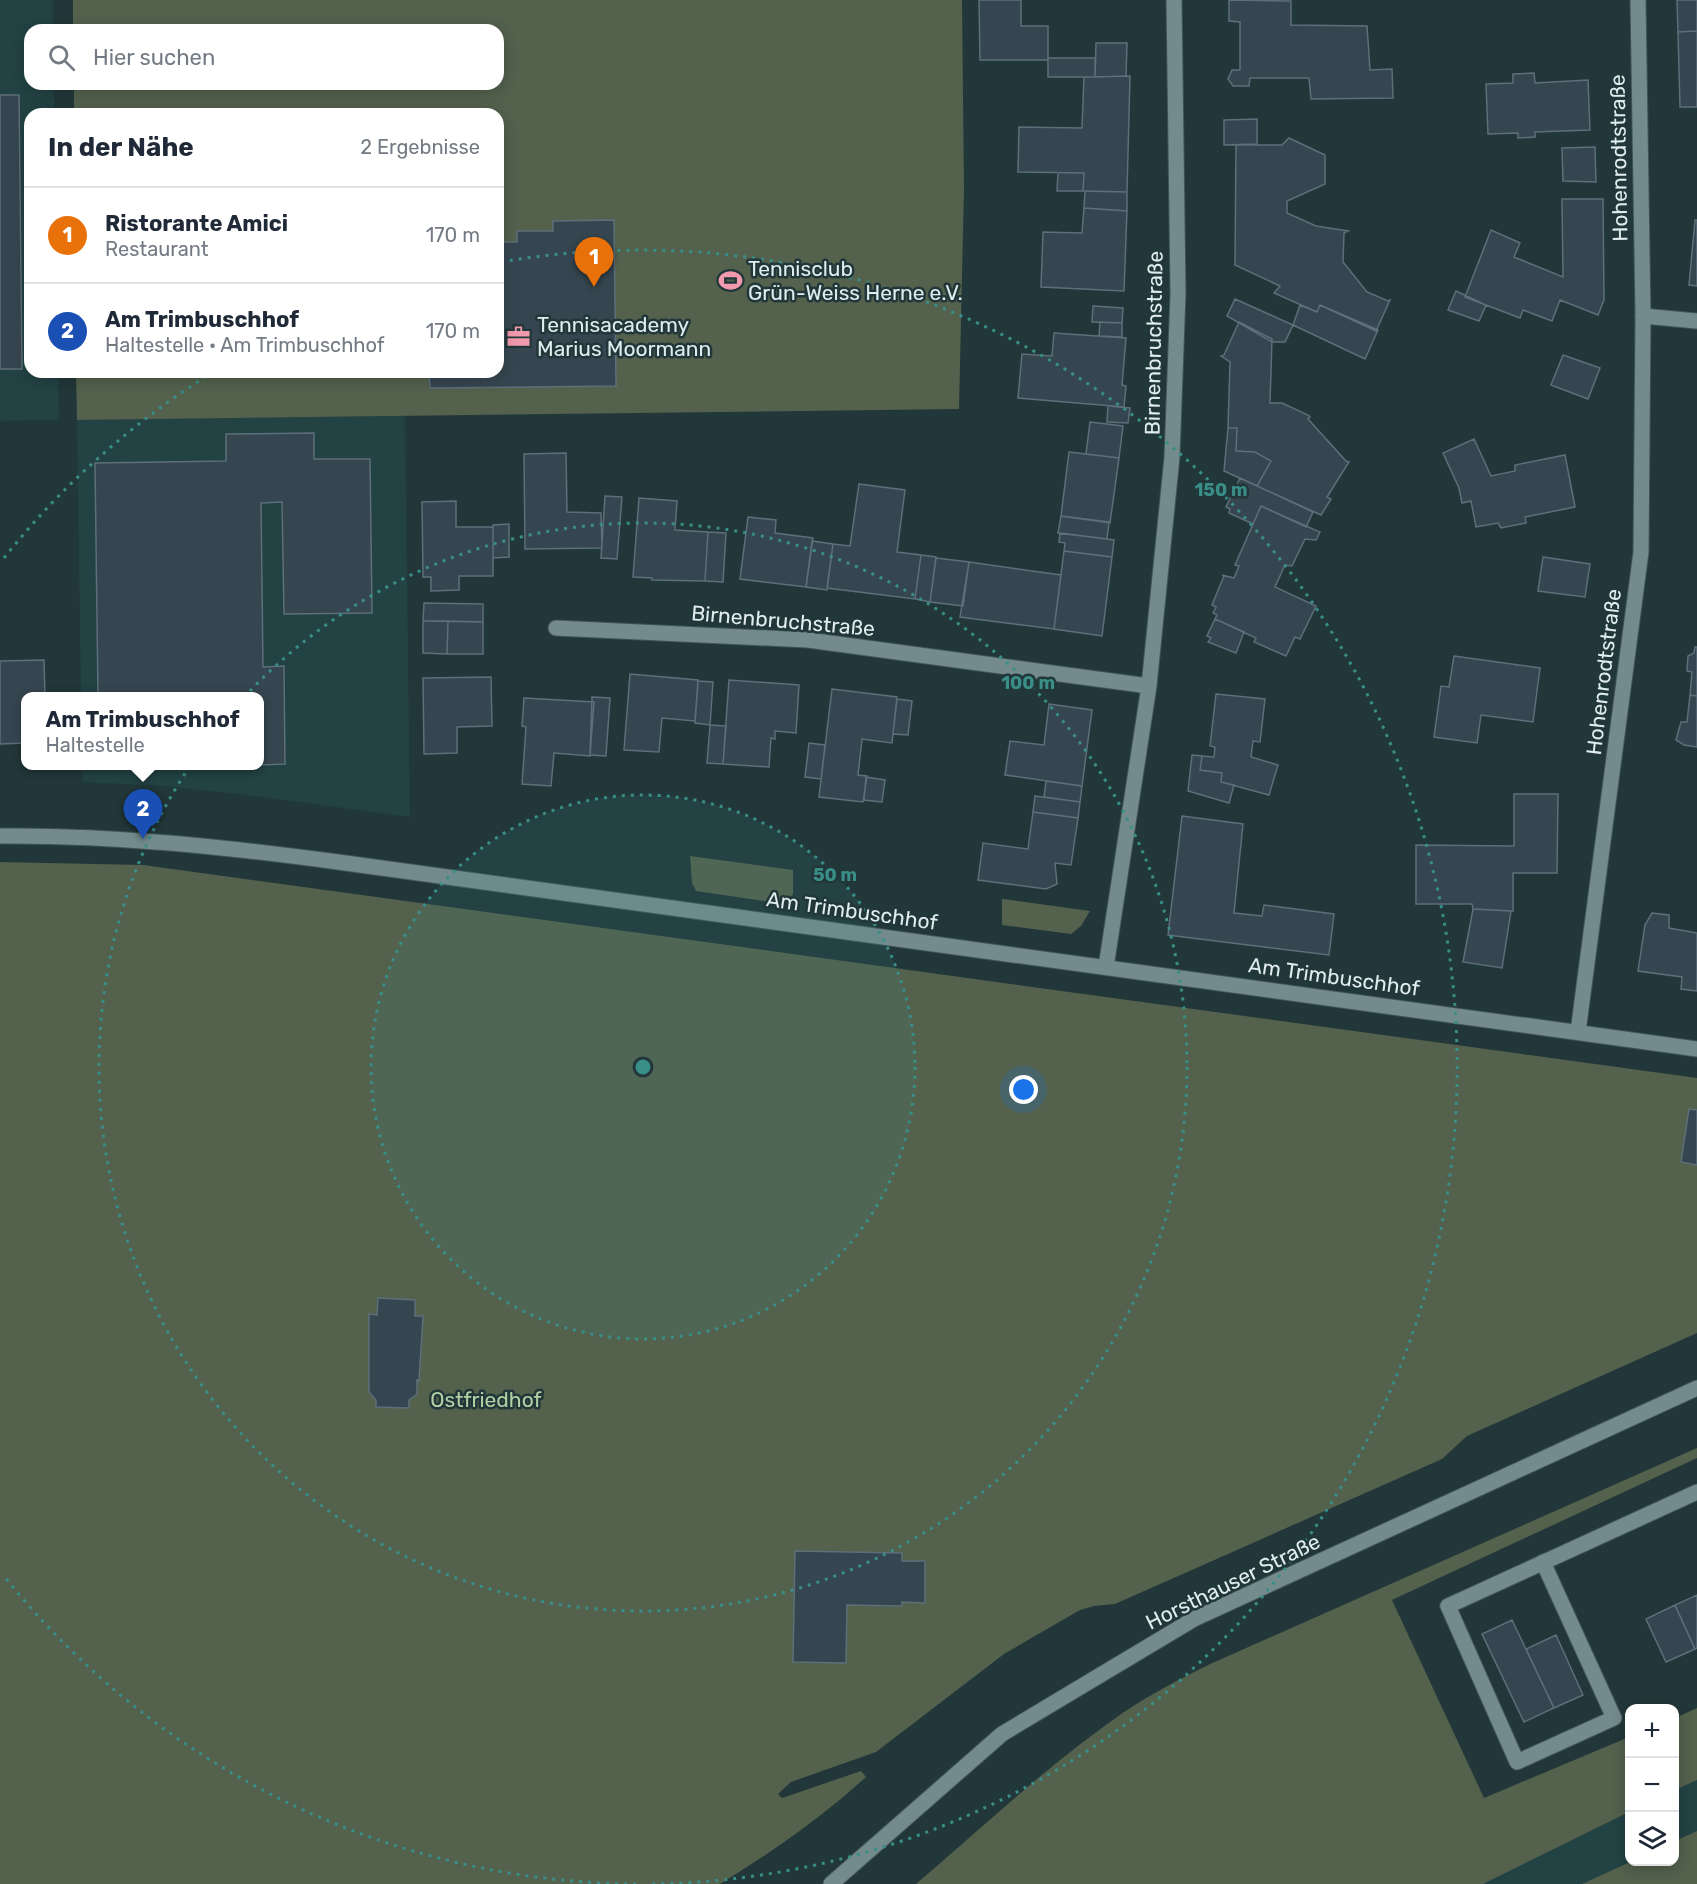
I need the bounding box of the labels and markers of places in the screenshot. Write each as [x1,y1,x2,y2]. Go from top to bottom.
pin: 1 [574,238,614,287]
place label: Tennisclub Grün-Weiss Herne e.V. [748,256,963,305]
sports icon: Tennisclub Grün-Weiss Herne e.V. [717,268,743,294]
place label: Tennisacademy Marius Moormann [537,312,711,361]
office icon: Tennisacademy Marius Moormann [506,324,532,350]
pin: 2 [124,790,162,839]
centre of rings [633,1057,653,1077]

